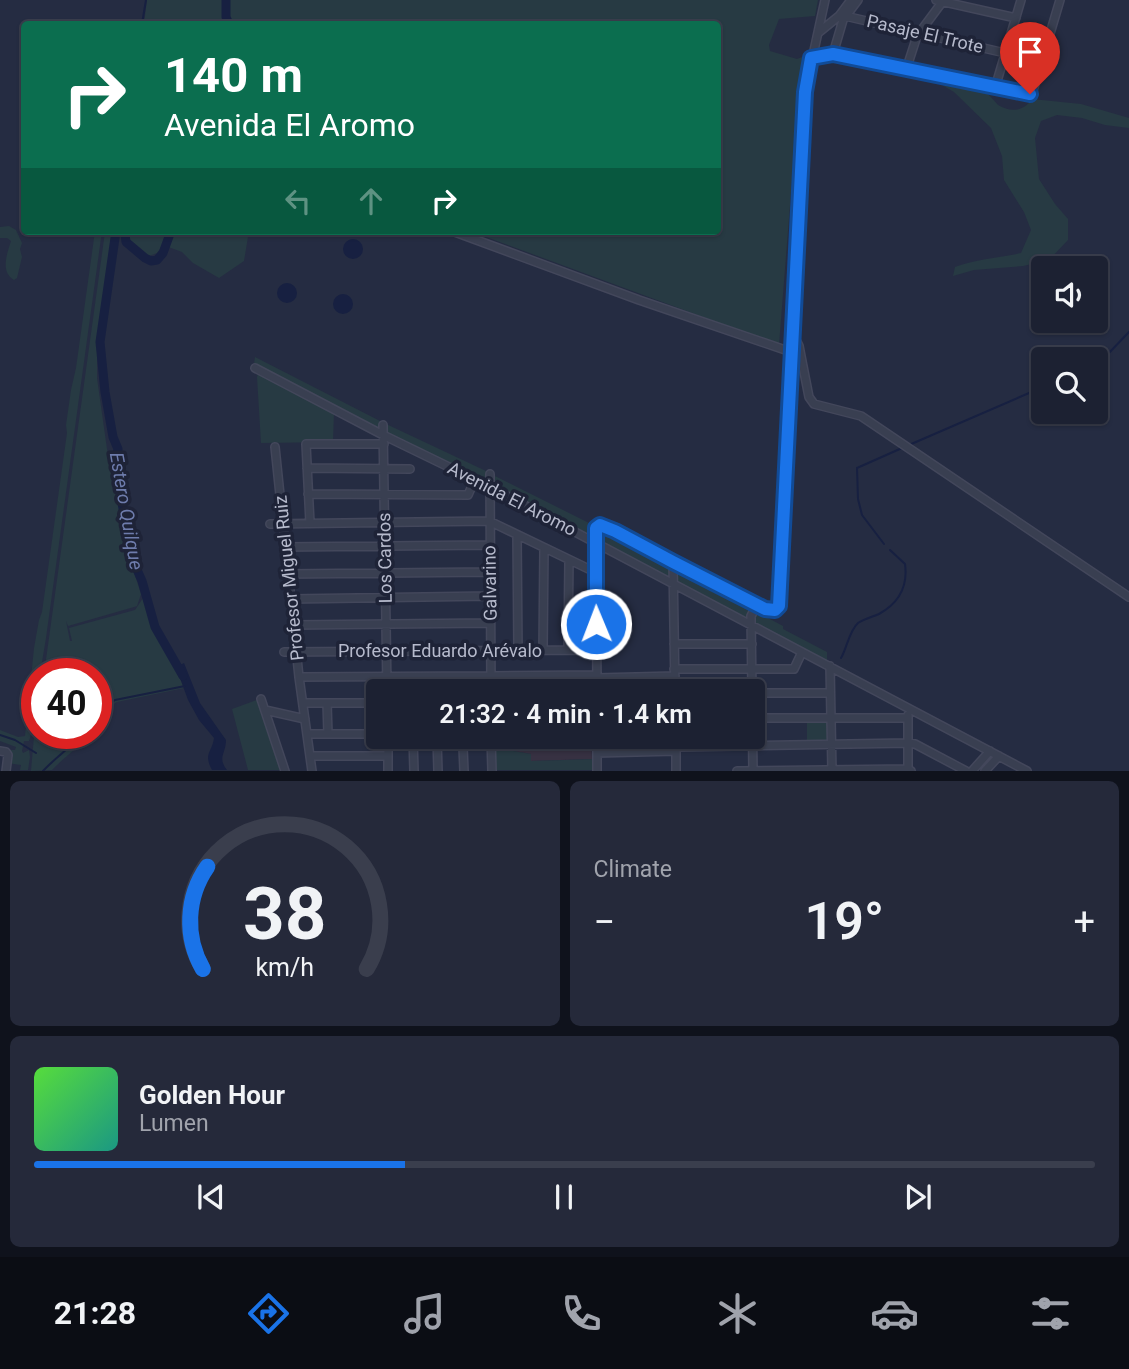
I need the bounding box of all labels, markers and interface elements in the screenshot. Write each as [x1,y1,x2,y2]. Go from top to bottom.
street label: Pasaje El Trote [865,10,985,57]
pin [1000,22,1060,94]
icon: arrive [1011,33,1049,71]
text: 140 m [164,47,303,104]
icon: right [49,49,140,140]
text: Avenida El Aromo [164,106,415,144]
icon: left [279,182,317,220]
icon: ahead [352,182,390,220]
icon: right [425,182,463,220]
map controls [1031,256,1108,424]
button: sound [1031,256,1108,333]
button: search [1031,347,1108,424]
water label: Estero Quilque [105,450,148,572]
street label: Avenida El Aromo [445,457,580,540]
street label: Profesor Miguel Ruiz [269,494,308,662]
street label: Los Cardos [373,512,396,604]
street label: Galvarino [478,545,501,621]
position arrow [559,587,633,661]
street label: Profesor Eduardo Arévalo [338,640,542,661]
speed limit sign: 40 [21,658,112,749]
text: 21:32 · 4 min · 1.4 km [439,699,692,729]
text: Climate [594,856,672,883]
text: 38 [243,872,327,958]
text: 19° [805,891,884,952]
text: − [594,900,615,944]
text: + [1073,900,1095,944]
text: km/h [255,953,314,982]
text: Golden Hour [139,1080,285,1110]
text: Lumen [139,1110,209,1137]
icon: previous [192,1178,230,1216]
icon: pause [545,1178,583,1216]
icon: next [899,1178,937,1216]
icon: directions [244,1289,293,1338]
icon: music [400,1289,449,1338]
icon: phone [557,1289,606,1338]
icon: climate [713,1289,762,1338]
icon: car [870,1289,919,1338]
icon: filters [1026,1289,1075,1338]
text: 21:28 [54,1294,136,1332]

